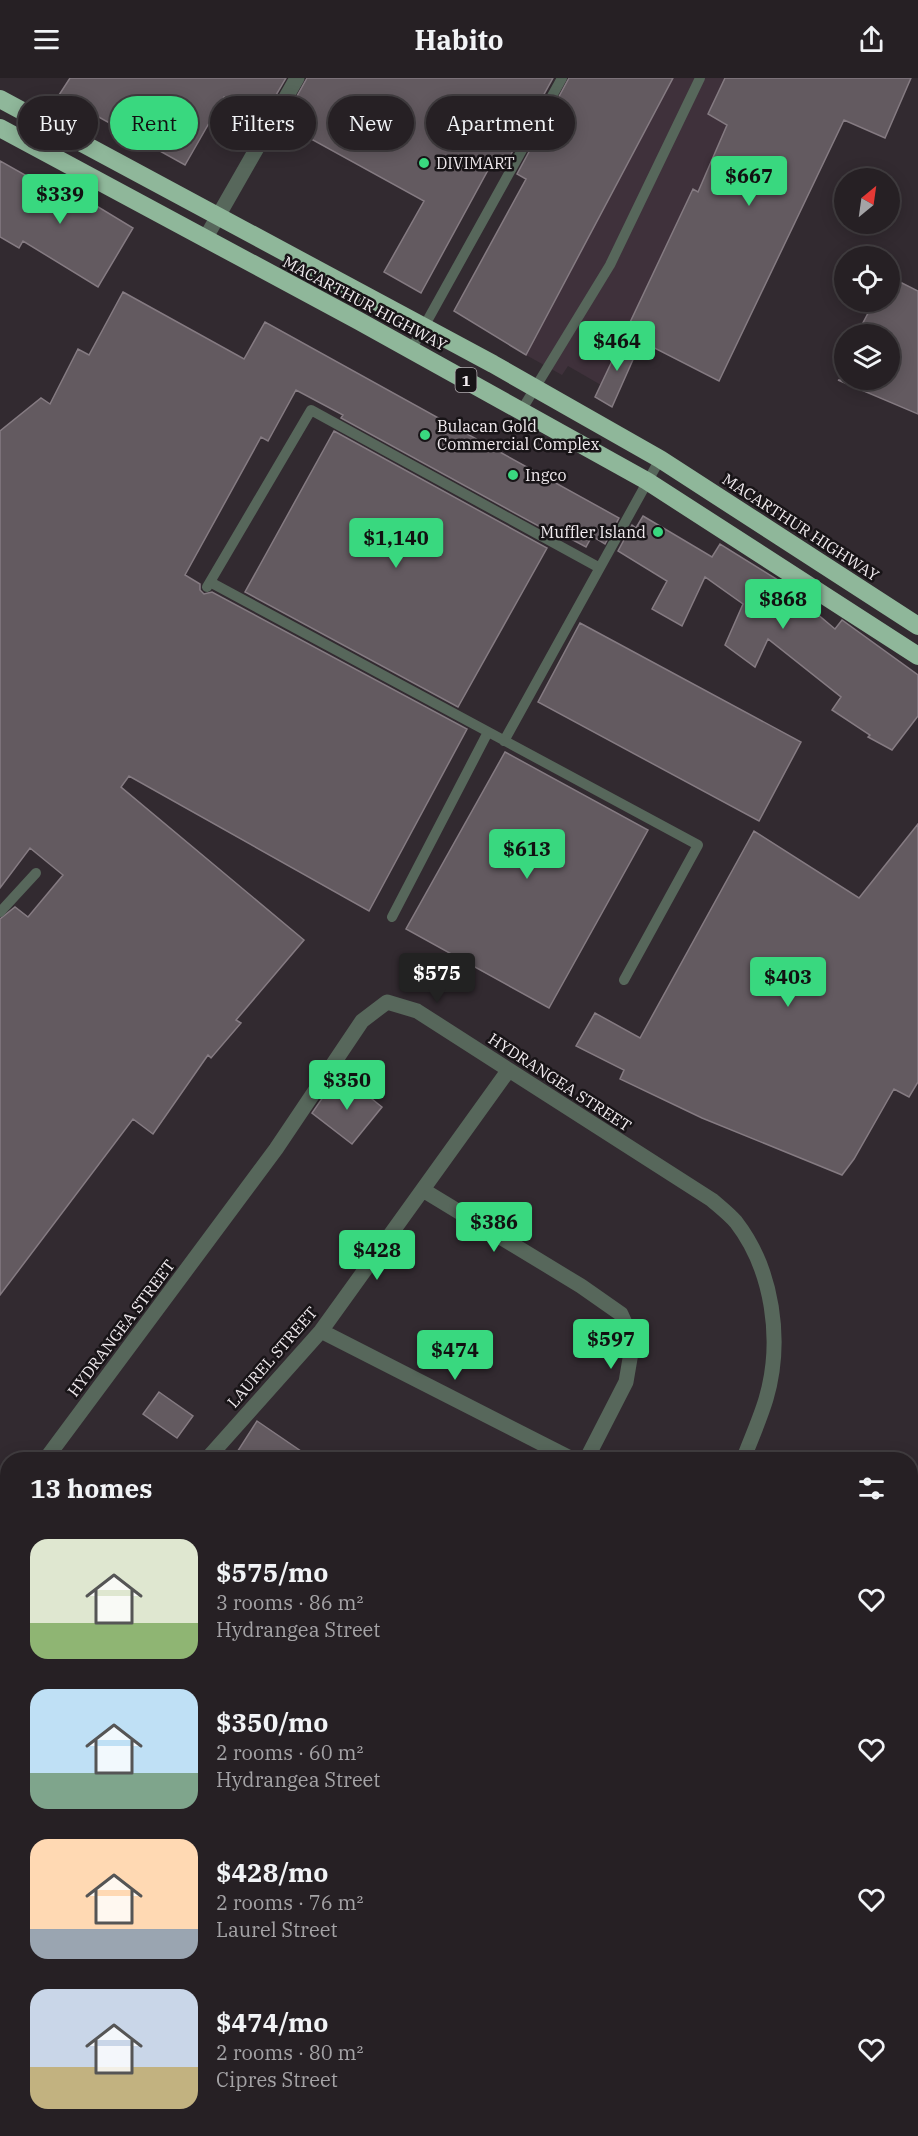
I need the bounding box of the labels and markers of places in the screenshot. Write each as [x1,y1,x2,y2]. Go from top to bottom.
place label: DIVIMART [436,153,515,173]
marker: DIVIMART [417,156,431,170]
pin: $667 [713,156,785,207]
pin: $339 [24,174,96,225]
pin: $464 [581,321,653,372]
place label: Bulacan Gold Commercial Complex [437,416,599,454]
marker: Bulacan Gold Commercial Complex [418,428,432,442]
place label: Ingco [525,465,567,485]
marker: Ingco [506,468,520,482]
pin: $1,140 [347,518,445,569]
place label: Muffler Island [540,522,646,542]
marker: Muffler Island [651,525,665,539]
pin: $868 [747,579,819,630]
pin: $613 [491,829,563,880]
pin: $575 [401,953,473,1004]
pin: $403 [752,957,824,1008]
pin: $350 [311,1060,383,1111]
pin: $386 [458,1202,530,1253]
pin: $428 [341,1230,413,1281]
pin: $597 [575,1319,647,1370]
pin: $474 [419,1330,491,1381]

